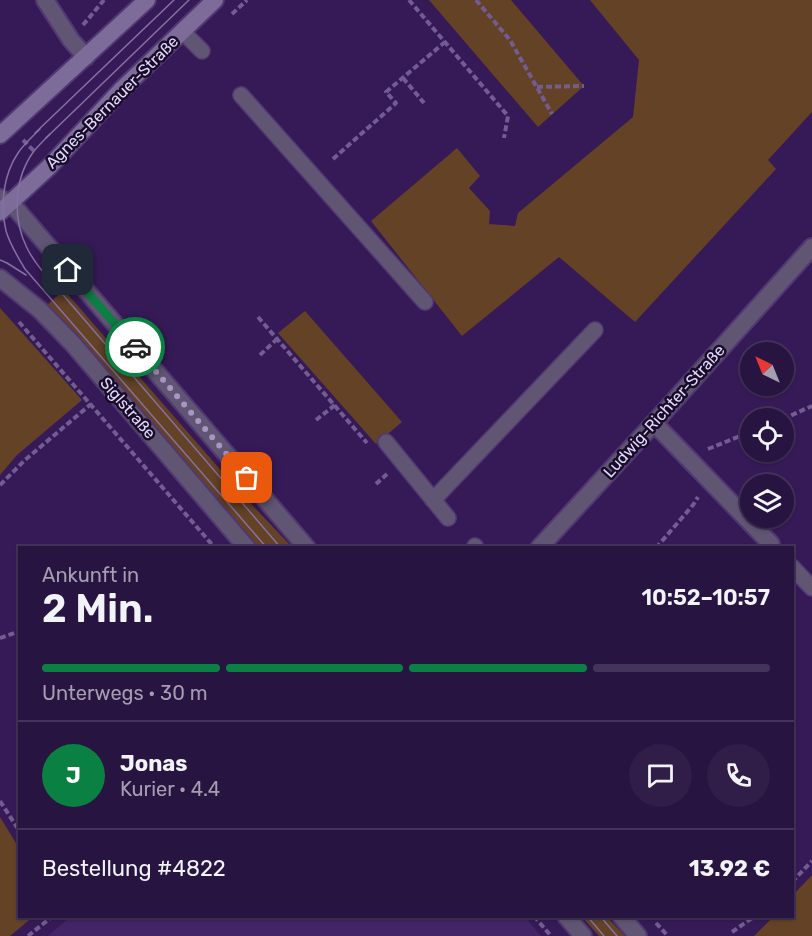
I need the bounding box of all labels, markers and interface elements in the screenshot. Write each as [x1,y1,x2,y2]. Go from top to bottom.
street label: Agnes-Bernauer-Straße [42,32,182,172]
pin [42,244,93,295]
icon: home [51,253,84,286]
courier [105,317,165,377]
icon: car [119,331,152,364]
street label: Ludwig-Richter-Straße [599,341,729,481]
north arrow [740,342,794,396]
map controls [740,342,794,528]
street label: Siglstraße [96,374,160,442]
button: locate [740,408,794,462]
pin [221,452,272,503]
icon: bag [230,461,263,494]
button: layers [740,474,794,528]
text: Ankunft in [42,563,139,587]
text: 10:52–10:57 [641,584,770,611]
text: 2 Min. [42,586,153,632]
text: Unterwegs · 30 m [42,681,208,705]
button: chat [629,744,692,807]
button: phone [707,744,770,807]
text: Jonas [120,750,188,777]
text: J [66,762,81,789]
text: Kurier · 4.4 [120,777,220,801]
text: Bestellung #4822 [42,855,226,882]
text: 13.92 € [689,855,770,882]

